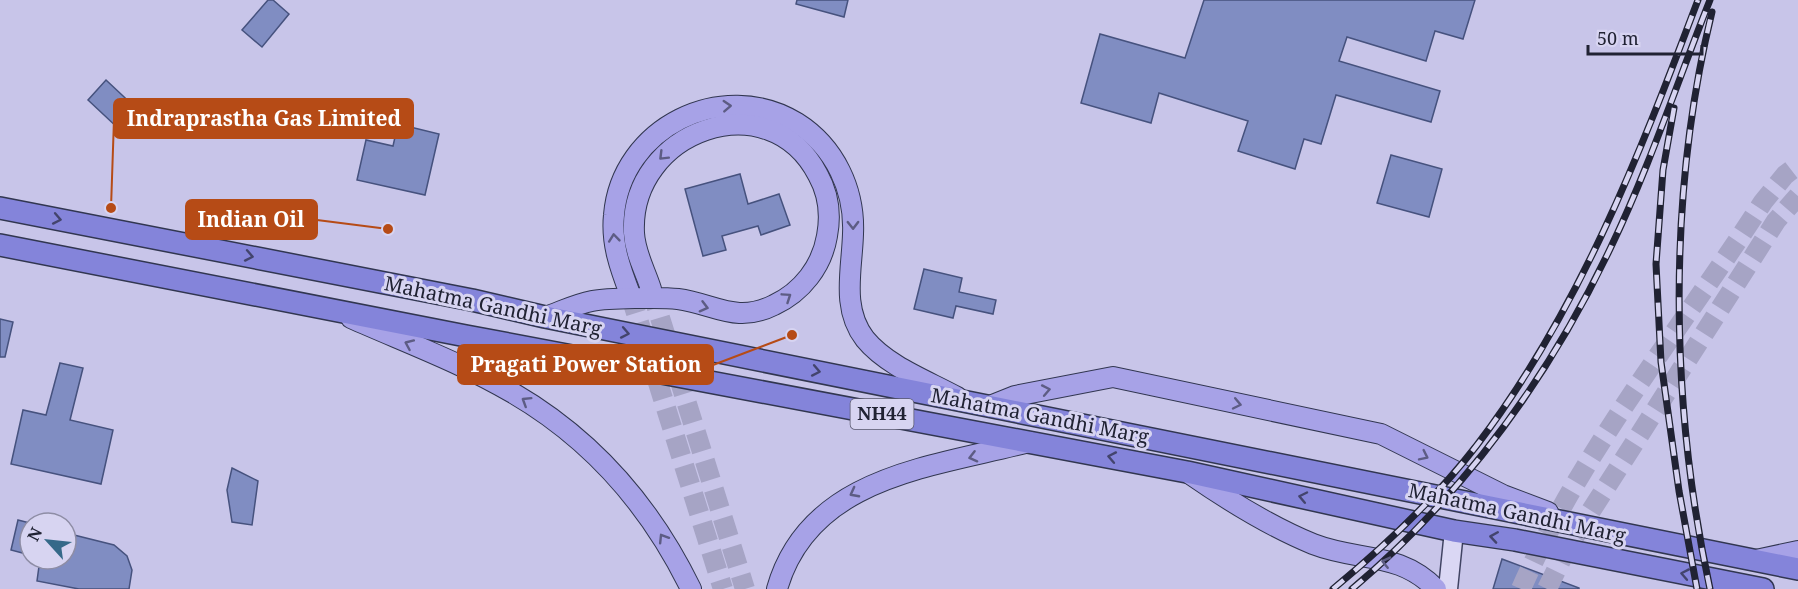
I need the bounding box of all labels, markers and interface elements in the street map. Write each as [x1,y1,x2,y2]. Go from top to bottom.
scale bar [1588,18,1702,56]
text: 50 m [1597,26,1639,50]
callout: Indraprastha Gas Limited [114,99,413,138]
one-way arrow [723,99,732,112]
text: Indraprastha Gas Limited [127,104,402,132]
one-way arrow [660,148,671,159]
callout: Indian Oil [186,200,317,239]
text: Indian Oil [198,205,305,233]
one-way arrow [52,212,62,225]
one-way arrow [847,221,859,230]
one-way arrow [608,233,621,242]
one-way arrow [244,249,254,262]
street label: Mahatma Gandhi Marg [382,269,605,342]
one-way arrow [781,293,792,304]
one-way arrow [699,299,709,312]
one-way arrow [620,326,630,339]
one-way arrow [404,339,415,351]
callout: Pragati Power Station [458,345,713,384]
text: Pragati Power Station [470,350,702,378]
one-way arrow [811,364,821,377]
street label: Mahatma Gandhi Marg [929,381,1152,450]
one-way arrow [1041,384,1051,397]
one-way arrow [522,396,532,408]
one-way arrow [1232,397,1242,410]
road number: NH44 [850,399,914,429]
one-way arrow [968,449,978,462]
one-way arrow [1418,449,1428,460]
one-way arrow [1107,451,1117,464]
street label: Mahatma Gandhi Marg [1406,476,1629,549]
one-way arrow [850,486,860,497]
one-way arrow [1298,491,1308,504]
north arrow [18,511,78,571]
text: N [22,523,47,545]
one-way arrow [1489,531,1498,543]
one-way arrow [658,534,670,544]
one-way arrow [1382,556,1392,569]
one-way arrow [1680,568,1690,581]

